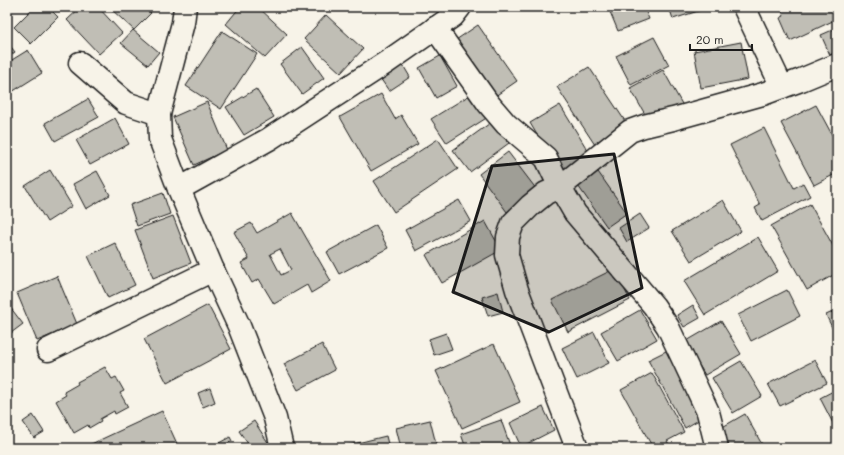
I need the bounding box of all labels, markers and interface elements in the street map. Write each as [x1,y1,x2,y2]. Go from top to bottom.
scale bar [690,26,752,52]
text: 20 m [696,31,724,47]

